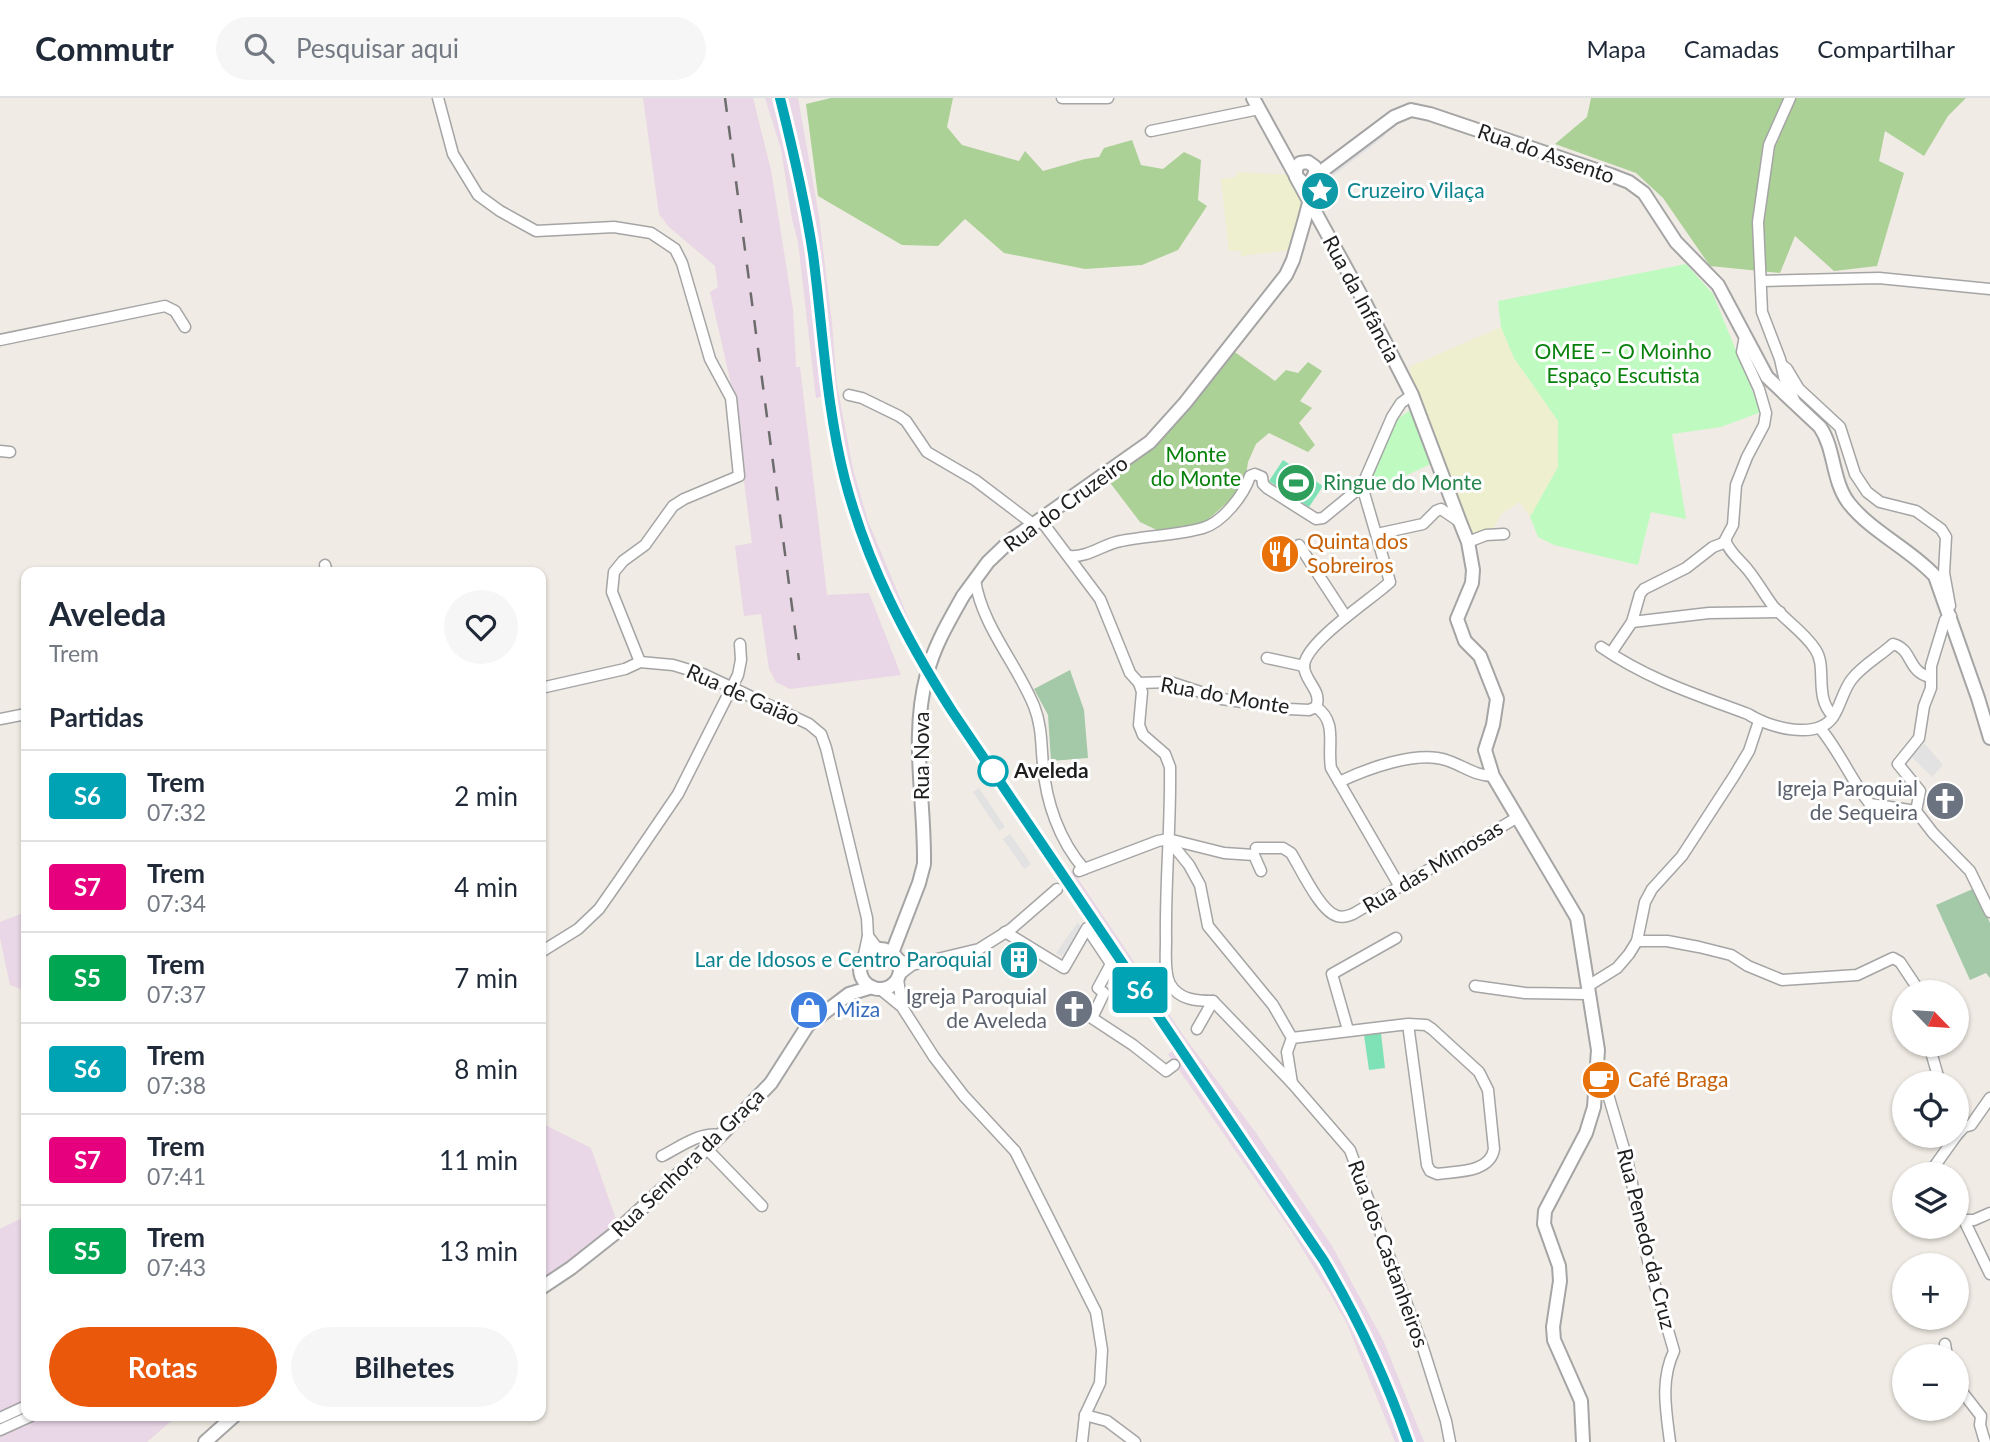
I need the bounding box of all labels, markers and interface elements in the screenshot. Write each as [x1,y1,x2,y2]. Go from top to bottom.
search box [216,17,706,80]
text: Commutr [35,28,174,68]
icon: search [240,29,278,67]
text: Pesquisar aqui [296,32,459,64]
text: Mapa [1587,34,1646,63]
text: Camadas [1684,34,1779,63]
text: Compartilhar [1817,34,1955,63]
street label: Rua do Assento [1475,117,1618,188]
place icon: Cruzeiro Vilaça [1299,170,1341,212]
place label: Cruzeiro Vilaça [1347,177,1485,202]
street label: Rua da Infância [1318,231,1406,366]
park label: OMEE – O Moinho Espaço Escutista [1534,338,1712,387]
park label: Monte do Monte [1151,441,1241,490]
street label: Rua do Cruzeiro [998,449,1132,556]
sports icon: Ringue do Monte [1275,462,1317,504]
place label: Ringue do Monte [1323,469,1482,494]
place label: Quinta dos Sobreiros [1307,528,1408,577]
restaurant icon: Quinta dos Sobreiros [1259,533,1301,575]
button: heart [444,590,518,664]
text: Aveleda [49,593,166,633]
text: Trem [49,639,99,667]
street label: Rua de Gaião [683,657,804,730]
street label: Rua do Monte [1159,671,1292,718]
text: Partidas [49,701,144,733]
street label: Rua Nova [908,712,933,800]
marker: Aveleda [978,756,1008,786]
place label: Aveleda [1013,757,1089,782]
text: Trem [147,766,205,798]
place label: Igreja Paroquial de Sequeira [1777,775,1918,824]
text: 2 min [454,780,518,812]
church icon: Igreja Paroquial de Sequeira [1924,780,1966,822]
text: S6 [74,781,101,810]
text: 07:32 [147,798,206,826]
street label: Rua das Mimosas [1358,814,1507,917]
text: Trem [147,857,205,889]
text: 4 min [454,871,518,903]
text: S7 [74,872,101,901]
text: 07:34 [147,889,206,917]
building icon: Lar de Idosos e Centro Paroquial [998,939,1040,981]
place label: Lar de Idosos e Centro Paroquial [695,946,992,971]
text: Trem [147,948,205,980]
text: 7 min [454,962,518,994]
text: S5 [74,963,101,992]
line badge: S6 [1108,967,1172,1013]
text: S6 [1126,975,1154,1004]
text: 07:37 [147,980,206,1008]
north arrow [1892,980,1969,1057]
map controls [1892,980,1969,1421]
place label: Igreja Paroquial de Aveleda [906,983,1047,1032]
church icon: Igreja Paroquial de Aveleda [1053,988,1095,1030]
shop icon: Miza [788,989,830,1031]
place label: Miza [836,996,880,1021]
text: Trem [147,1039,205,1071]
text: 8 min [454,1053,518,1085]
text: S6 [74,1054,101,1083]
cafe icon: Café Braga [1580,1059,1622,1101]
place label: Café Braga [1628,1066,1728,1091]
text: 07:38 [147,1071,206,1099]
button: locate [1892,1071,1969,1148]
street label: Rua Senhora da Graça [605,1083,768,1241]
text: Trem [147,1130,205,1162]
text: 11 min [439,1144,518,1176]
text: S7 [74,1145,101,1174]
street label: Rua Penedo da Cruz [1613,1146,1682,1332]
street label: Rua dos Castanheiros [1344,1156,1435,1351]
text: 07:41 [147,1162,206,1190]
button: layers [1892,1162,1969,1239]
text: Trem [147,1221,205,1253]
text: 13 min [439,1235,518,1267]
text: S5 [74,1236,101,1265]
text: 07:43 [147,1253,206,1281]
button: + [1892,1253,1969,1330]
button: Rotas [49,1327,277,1407]
button: Bilhetes [291,1327,518,1407]
button: − [1892,1344,1969,1421]

